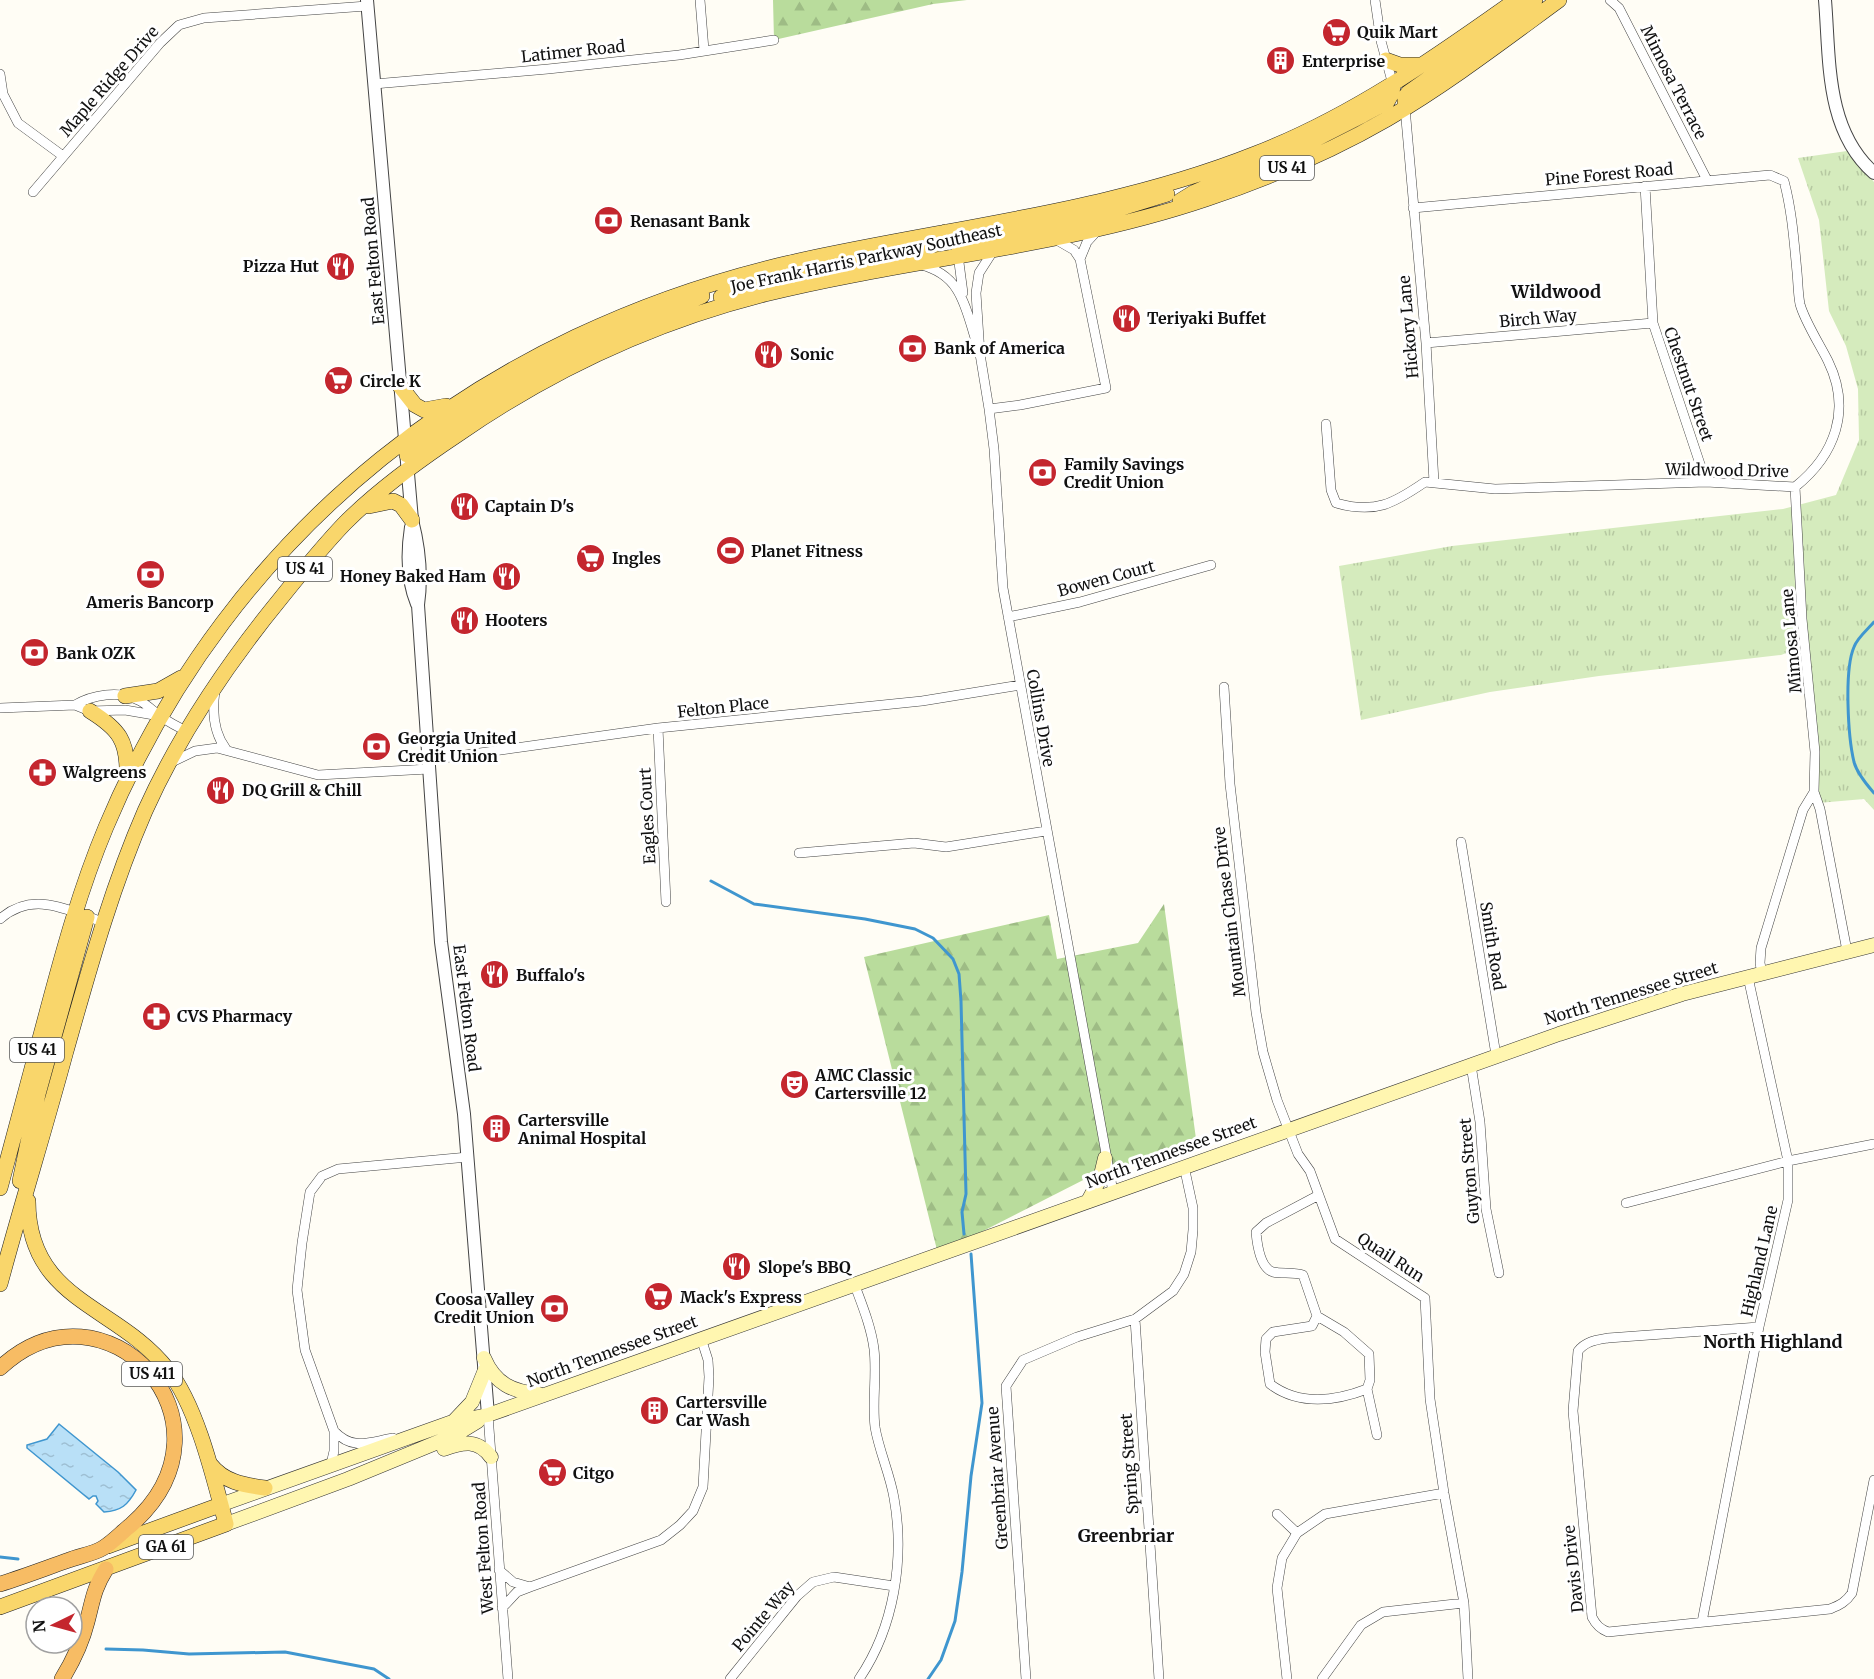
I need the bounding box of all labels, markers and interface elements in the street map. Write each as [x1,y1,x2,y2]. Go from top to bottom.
supermarket icon: Quik Mart [1320,16,1352,48]
street label: Maple Ridge Drive [55,22,163,140]
place label: Quik Mart [1357,22,1438,42]
street label: Mimosa Terrace [1637,22,1711,142]
street label: Latimer Road [520,36,626,66]
building icon: Enterprise [1265,45,1297,77]
place label: Enterprise [1302,51,1386,71]
road number: US 41 [1260,156,1314,180]
street label: Pine Forest Road [1544,158,1674,190]
street label: East Felton Road [357,196,389,326]
bank icon: Renasant Bank [593,205,625,237]
place label: Renasant Bank [630,211,750,231]
street label: Joe Frank Harris Parkway Southeast [728,219,1004,297]
restaurant icon: Pizza Hut [324,250,356,282]
place label: Pizza Hut [243,256,320,276]
street label: Hickory Lane [1394,275,1422,379]
district label: Wildwood [1510,280,1601,303]
restaurant icon: Teriyaki Buffet [1110,302,1142,334]
street label: Birch Way [1498,305,1578,331]
place label: Teriyaki Buffet [1147,308,1267,328]
street label: Chestnut Street [1660,324,1718,445]
bank icon: Bank of America [897,332,929,364]
restaurant icon: Sonic [753,338,785,370]
place label: Bank of America [934,338,1065,358]
place label: Sonic [790,344,834,364]
supermarket icon: Circle K [323,365,355,397]
place label: Circle K [360,371,421,391]
place label: Family Savings Credit Union [1064,454,1184,492]
bank icon: Family Savings Credit Union [1027,457,1059,489]
street label: Wildwood Drive [1664,459,1789,481]
restaurant icon: Captain D's [448,490,480,522]
place label: Captain D's [485,496,574,516]
sports icon: Planet Fitness [714,535,746,567]
place label: Planet Fitness [751,541,863,561]
supermarket icon: Ingles [575,542,607,574]
place label: Ingles [612,548,661,568]
street label: Bowen Court [1055,555,1157,601]
road number: US 41 [278,557,332,581]
bank icon: Ameris Bancorp [134,558,166,590]
restaurant icon: Honey Baked Ham [491,560,523,592]
place label: Honey Baked Ham [340,566,486,586]
street label: Mimosa Lane [1776,588,1806,694]
place label: Ameris Bancorp [85,592,214,612]
restaurant icon: Hooters [448,604,480,636]
place label: Hooters [485,610,548,630]
bank icon: Bank OZK [19,637,51,669]
place label: Bank OZK [56,643,135,663]
street label: Collins Drive [1023,668,1059,768]
street label: Felton Place [676,692,770,722]
place label: Georgia United Credit Union [398,728,516,766]
bank icon: Georgia United Credit Union [361,731,393,763]
pharmacy icon: Walgreens [26,756,58,788]
place label: Walgreens [62,762,147,782]
street label: Eagles Court [634,766,660,865]
restaurant icon: DQ Grill & Chill [205,774,237,806]
place label: DQ Grill & Chill [242,780,362,800]
street label: Mountain Chase Drive [1209,826,1249,998]
street label: Smith Road [1476,900,1510,992]
street label: East Felton Road [449,943,485,1073]
street label: North Tennessee Street [1542,957,1721,1029]
restaurant icon: Buffalo's [479,959,511,991]
place label: Buffalo's [516,965,585,985]
pharmacy icon: CVS Pharmacy [140,1000,172,1032]
place label: CVS Pharmacy [177,1006,293,1026]
road number: US 41 [10,1038,64,1062]
place label: AMC Classic Cartersville 12 [814,1065,927,1103]
theatre icon: AMC Classic Cartersville 12 [778,1068,810,1100]
place label: Cartersville Animal Hospital [517,1110,646,1148]
street label: North Tennessee Street [1083,1112,1260,1192]
building icon: Cartersville Animal Hospital [481,1113,513,1145]
street label: Guyton Street [1454,1117,1484,1225]
street label: Highland Lane [1737,1204,1781,1318]
street label: Quail Run [1354,1228,1429,1286]
restaurant icon: Slope's BBQ [721,1251,753,1283]
place label: Slope's BBQ [758,1257,852,1277]
supermarket icon: Mack's Express [643,1281,675,1313]
place label: Mack's Express [680,1287,802,1307]
place label: Coosa Valley Credit Union [434,1289,535,1327]
bank icon: Coosa Valley Credit Union [539,1292,571,1324]
street label: North Tennessee Street [524,1311,701,1391]
district label: North Highland [1703,1330,1843,1353]
road number: US 411 [122,1362,182,1386]
place label: Cartersville Car Wash [676,1392,767,1430]
building icon: Cartersville Car Wash [639,1395,671,1427]
street label: Greenbriar Avenue [982,1406,1012,1550]
street label: Spring Street [1115,1412,1143,1515]
supermarket icon: Citgo [536,1457,568,1489]
place label: Citgo [573,1463,615,1483]
street label: West Felton Road [468,1481,498,1616]
district label: Greenbriar [1078,1524,1174,1547]
street label: Davis Drive [1558,1524,1588,1614]
road number: GA 61 [139,1535,193,1559]
street label: Pointe Way [728,1576,799,1655]
north arrow [24,1595,84,1655]
text: N [29,1619,50,1633]

